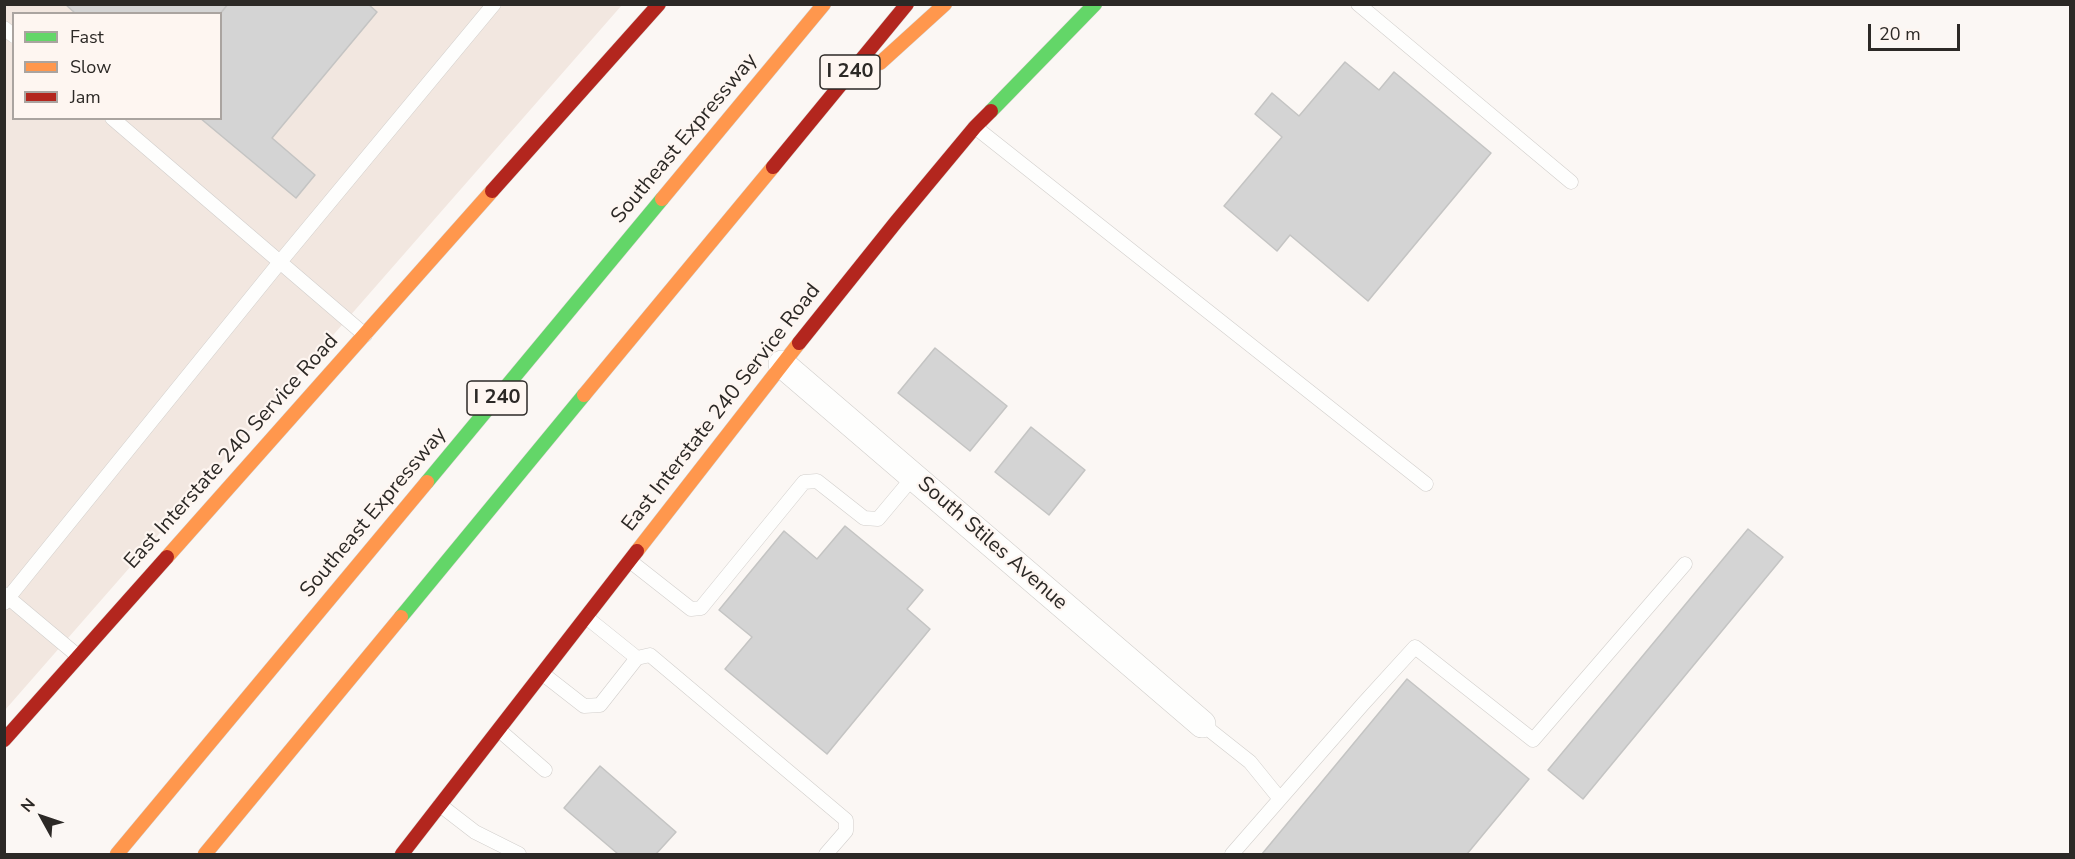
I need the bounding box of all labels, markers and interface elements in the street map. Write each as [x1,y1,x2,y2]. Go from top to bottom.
legend [12,12,222,120]
scale bar [1871,12,1962,50]
text: 20 m [1879,22,1921,46]
text: Fast [70,25,104,49]
street label: Southeast Expressway [607,49,763,229]
text: Slow [70,55,111,79]
road number: I 240 [820,55,880,89]
text: Jam [70,85,101,109]
street label: East Interstate 240 Service Road [617,279,827,537]
street label: East Interstate 240 Service Road [120,329,344,575]
road number: I 240 [467,381,527,415]
street label: Southeast Expressway [296,423,452,603]
street label: South Stiles Avenue [912,472,1072,616]
north arrow [12,787,72,847]
text: N [16,794,40,817]

